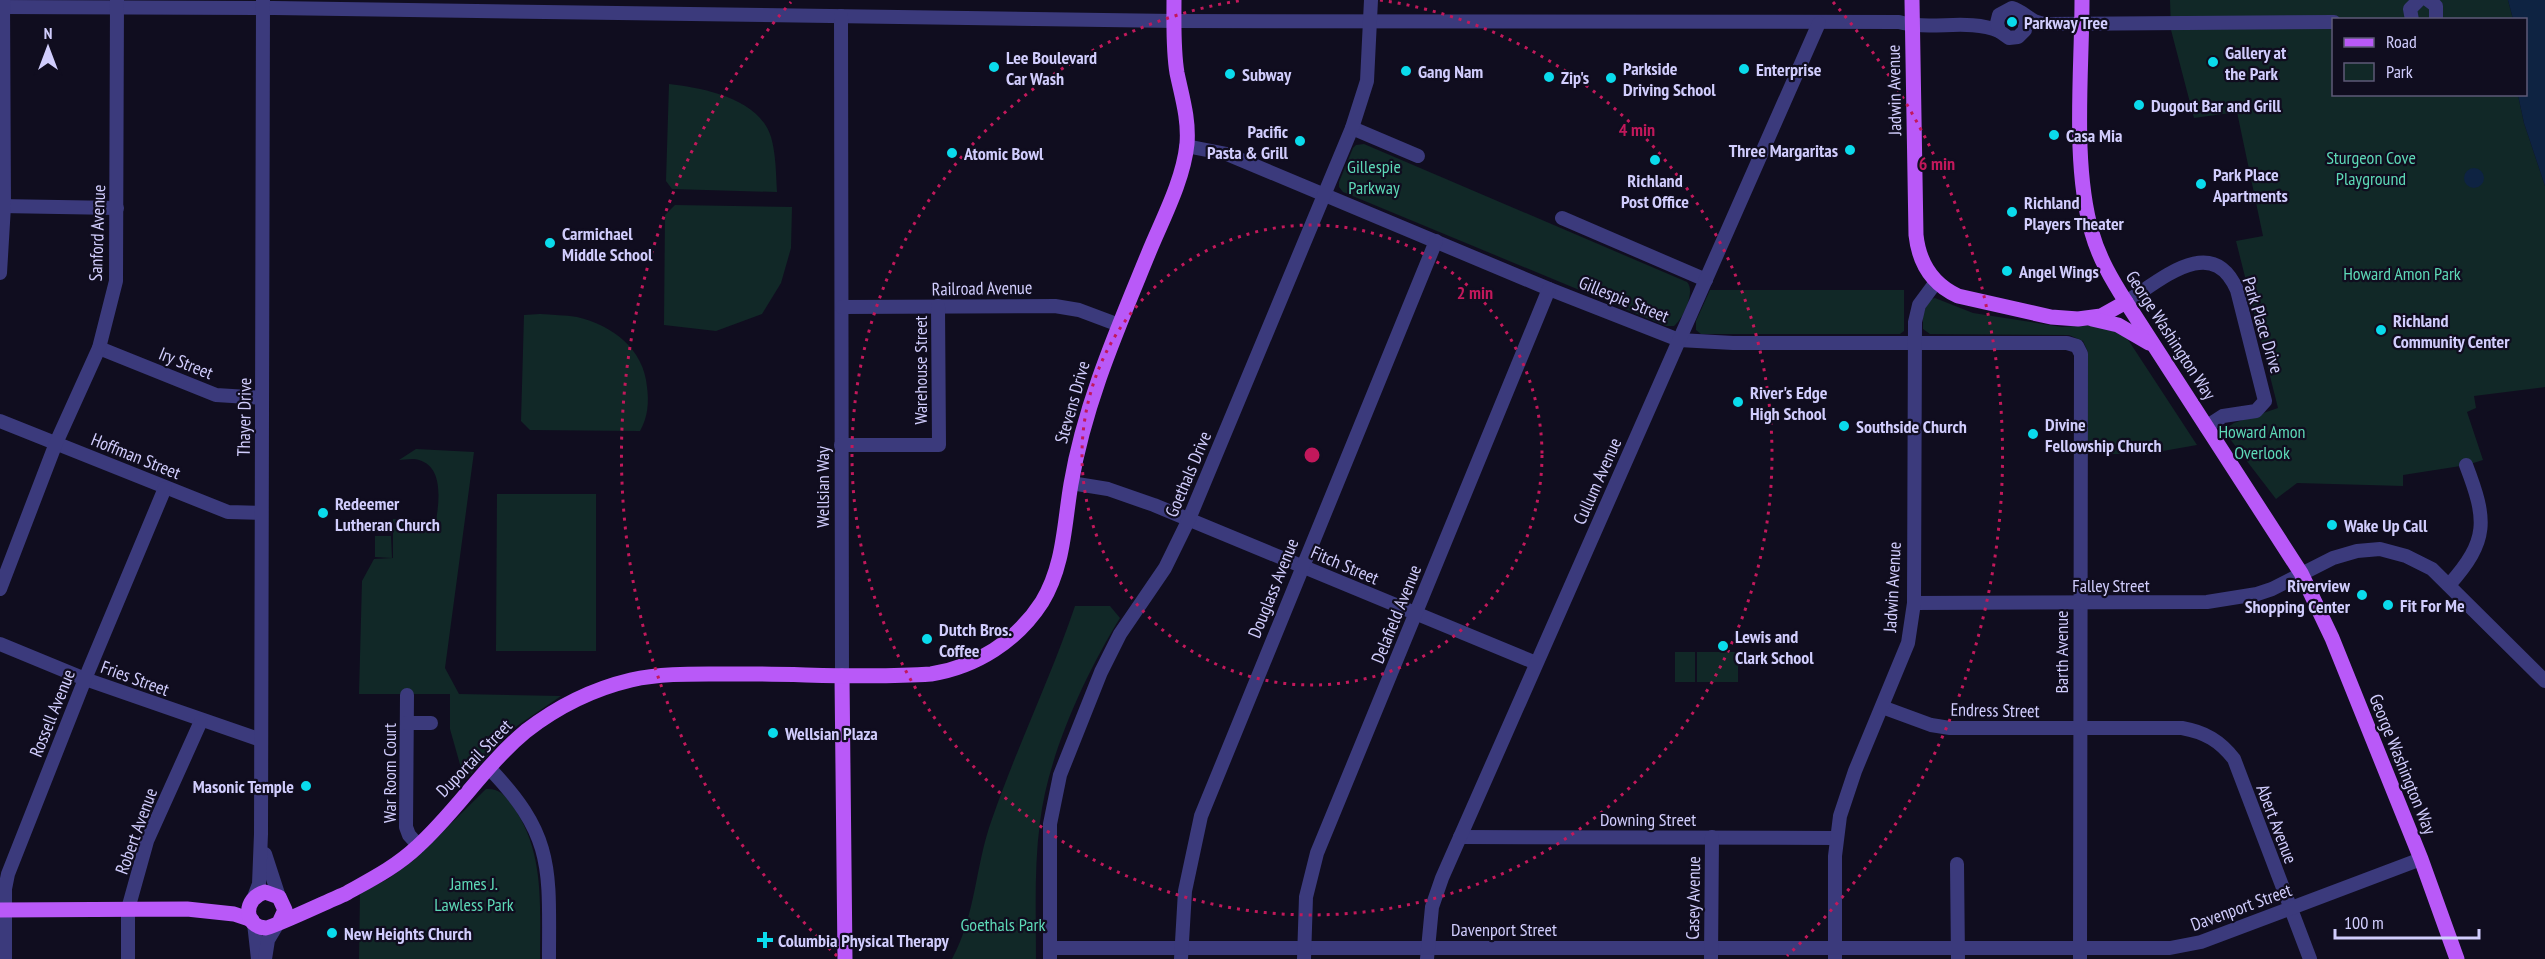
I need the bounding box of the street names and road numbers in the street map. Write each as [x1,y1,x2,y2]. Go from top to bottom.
street label: Jadwin Avenue [1882,44,1906,137]
street label: Sanford Avenue [84,184,110,282]
street label: George Washington Way [2121,266,2221,404]
street label: Gillespie Street [1576,271,1672,327]
street label: Park Place Drive [2237,274,2289,376]
street label: Railroad Avenue [932,276,1032,300]
street label: Warehouse Street [909,315,932,425]
street label: Iry Street [156,342,217,384]
street label: Stevens Drive [1049,358,1095,446]
street label: Thayer Drive [232,377,256,457]
street label: Hoffman Street [88,428,184,484]
street label: Goethals Drive [1160,428,1216,520]
street label: Cullum Avenue [1568,434,1626,528]
street label: Wellsian Way [811,446,834,528]
street label: Douglass Avenue [1243,535,1303,641]
street label: Fitch Street [1308,540,1382,590]
street label: Jadwin Avenue [1878,541,1906,634]
street label: Delafield Avenue [1366,561,1426,667]
street label: Falley Street [2072,574,2150,597]
street label: Barth Avenue [2050,611,2073,693]
street label: Fries Street [98,655,172,701]
street label: Rossell Avenue [24,666,80,760]
street label: George Washington Way [2364,690,2442,838]
street label: Endress Street [1950,698,2040,722]
street label: Duportail Street [431,714,517,802]
street label: War Room Court [378,723,401,823]
street label: Abert Avenue [2251,781,2303,867]
street label: Robert Avenue [110,785,162,877]
street label: Downing Street [1600,808,1696,831]
street label: Casey Avenue [1681,856,1705,940]
street label: Davenport Street [2187,878,2295,936]
street label: Davenport Street [1451,918,1557,941]

